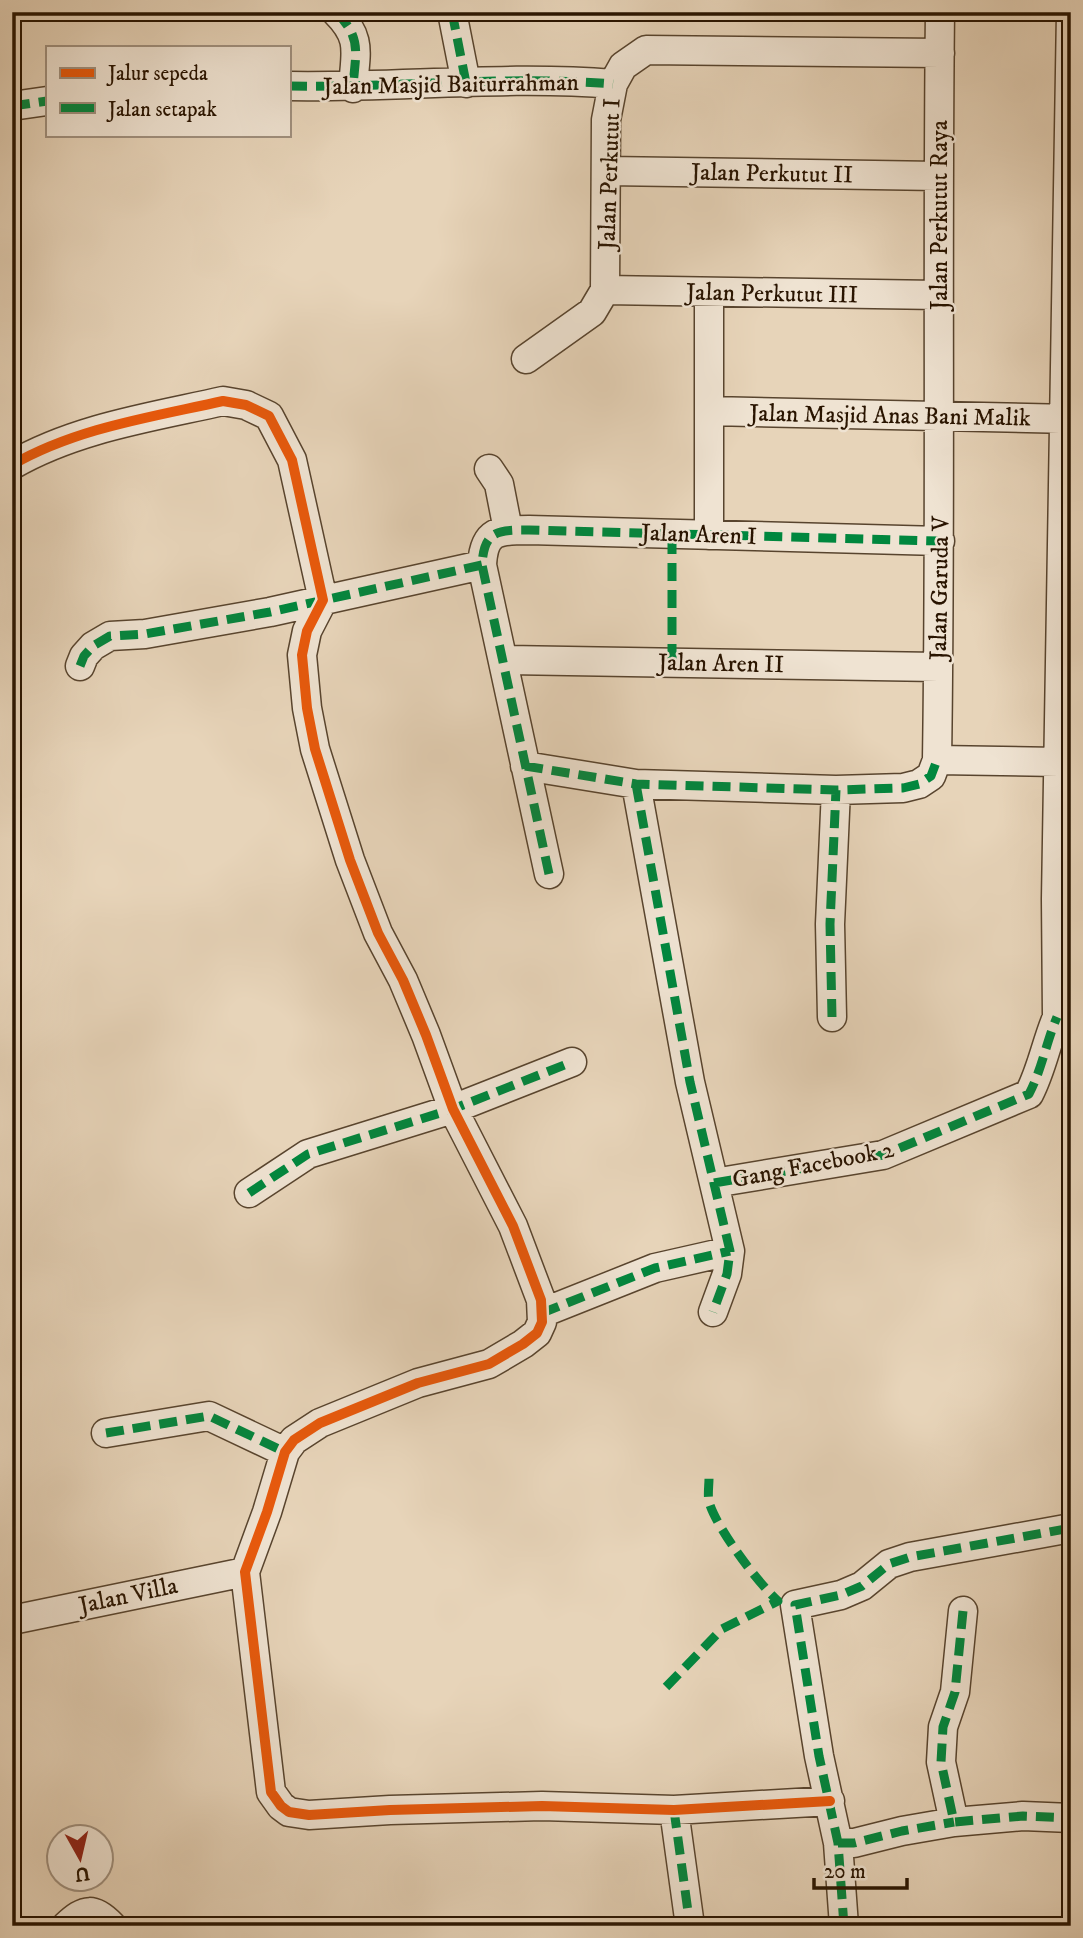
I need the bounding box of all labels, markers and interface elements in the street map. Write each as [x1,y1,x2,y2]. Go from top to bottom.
legend [46,46,290,136]
text: Jalur sepeda [106,61,208,87]
street label: Jalan Masjid Baiturrahman [321,68,580,102]
text: Jalan setapak [106,97,217,123]
street label: Jalan Perkutut I [592,97,628,253]
street label: Jalan Perkutut Raya [925,119,955,312]
street label: Jalan Perkutut II [689,158,853,190]
street label: Jalan Perkutut III [684,277,858,310]
street label: Jalan Masjid Anas Bani Malik [747,399,1031,433]
street label: Jalan Garuda V [924,515,956,662]
street label: Jalan Aren I [638,518,758,552]
street label: Jalan Aren II [656,648,784,680]
street label: Gang Facebook 2 [730,1135,897,1195]
street label: Jalan Villa [74,1571,181,1621]
north arrow [46,1822,116,1892]
scale bar [814,1847,906,1891]
text: 20 m [824,1859,866,1885]
text: U [73,1861,91,1886]

